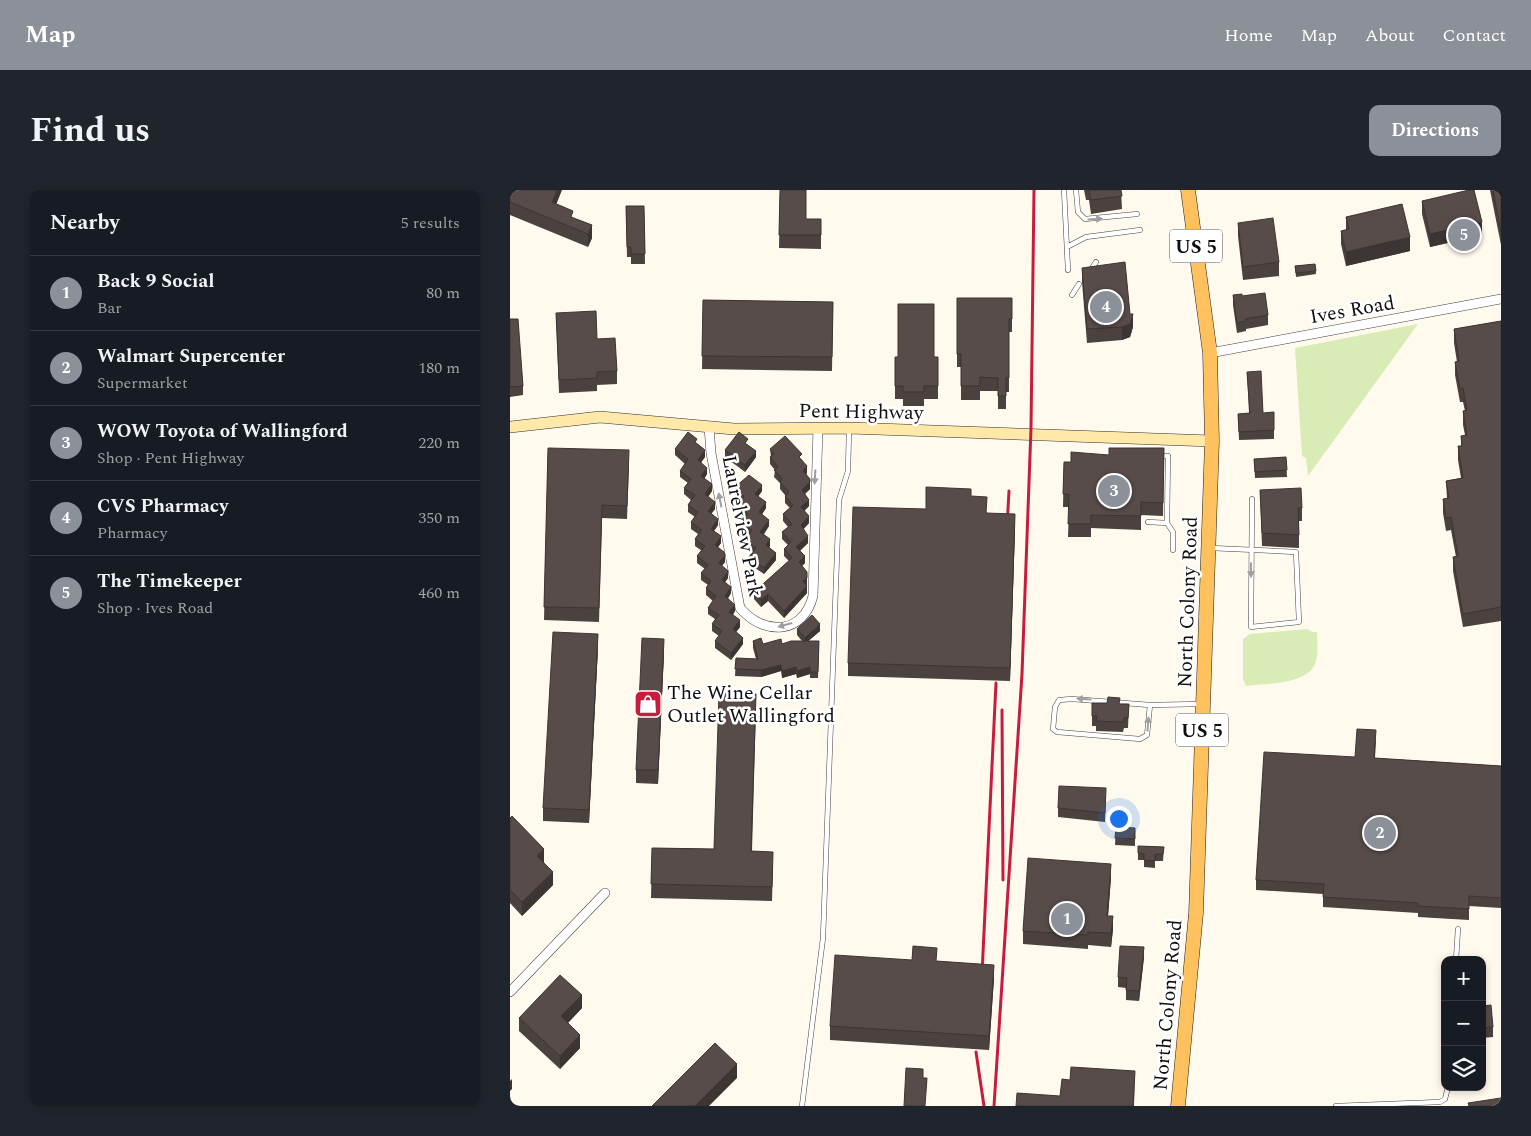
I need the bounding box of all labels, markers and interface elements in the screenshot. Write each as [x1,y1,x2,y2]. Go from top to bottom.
text: Map [25,17,75,53]
text: Home [1224,22,1273,49]
text: Map [1301,22,1337,49]
text: About [1365,22,1415,49]
text: Contact [1443,22,1506,49]
text: Find us [30,104,150,157]
button: Directions [1369,105,1501,156]
text: Nearby [50,207,120,239]
text: 5 results [401,211,460,235]
one-way arrow [1087,215,1103,223]
pin: 5 [1448,216,1480,254]
road number: US 5 [1170,230,1222,262]
text: Back 9 Social [97,267,214,296]
text: 1 [62,281,70,305]
text: 80 m [426,281,460,305]
pin: 4 [1090,288,1122,326]
street label: Ives Road [1307,288,1397,332]
text: Bar [97,296,122,320]
text: Walmart Supercenter [97,342,285,371]
text: 2 [62,356,70,380]
text: 180 m [418,356,460,380]
text: Supermarket [97,371,188,395]
street label: Pent Highway [798,396,925,428]
text: WOW Toyota of Wallingford [97,417,348,446]
text: 3 [62,431,70,455]
text: 220 m [418,431,460,455]
text: Shop · Pent Highway [97,446,244,470]
street label: Laurelview Park [714,453,770,600]
one-way arrow [811,469,819,485]
pin: 3 [1098,472,1130,510]
text: CVS Pharmacy [97,492,228,521]
one-way arrow [716,492,724,507]
text: 4 [62,506,70,530]
text: 350 m [418,506,460,530]
street label: North Colony Road [1170,516,1206,688]
text: Pharmacy [97,521,167,545]
one-way arrow [1247,562,1255,578]
text: The Timekeeper [97,567,242,596]
text: 5 [62,581,70,605]
text: 460 m [418,581,460,605]
text: Shop · Ives Road [97,596,213,620]
one-way arrow [777,622,792,630]
place label: The Wine Cellar Outlet Wallingford [667,678,835,731]
shop icon: The Wine Cellar Outlet Wallingford [633,689,663,719]
one-way arrow [1076,695,1092,703]
road number: US 5 [1176,714,1228,746]
one-way arrow [1144,716,1152,732]
your location [1106,806,1132,832]
pin: 2 [1364,814,1396,852]
pin: 1 [1051,900,1083,938]
street label: North Colony Road [1146,918,1190,1092]
map controls [1441,956,1486,1091]
button: + [1441,956,1486,1001]
button: − [1441,1001,1486,1046]
button: layers [1441,1046,1486,1091]

